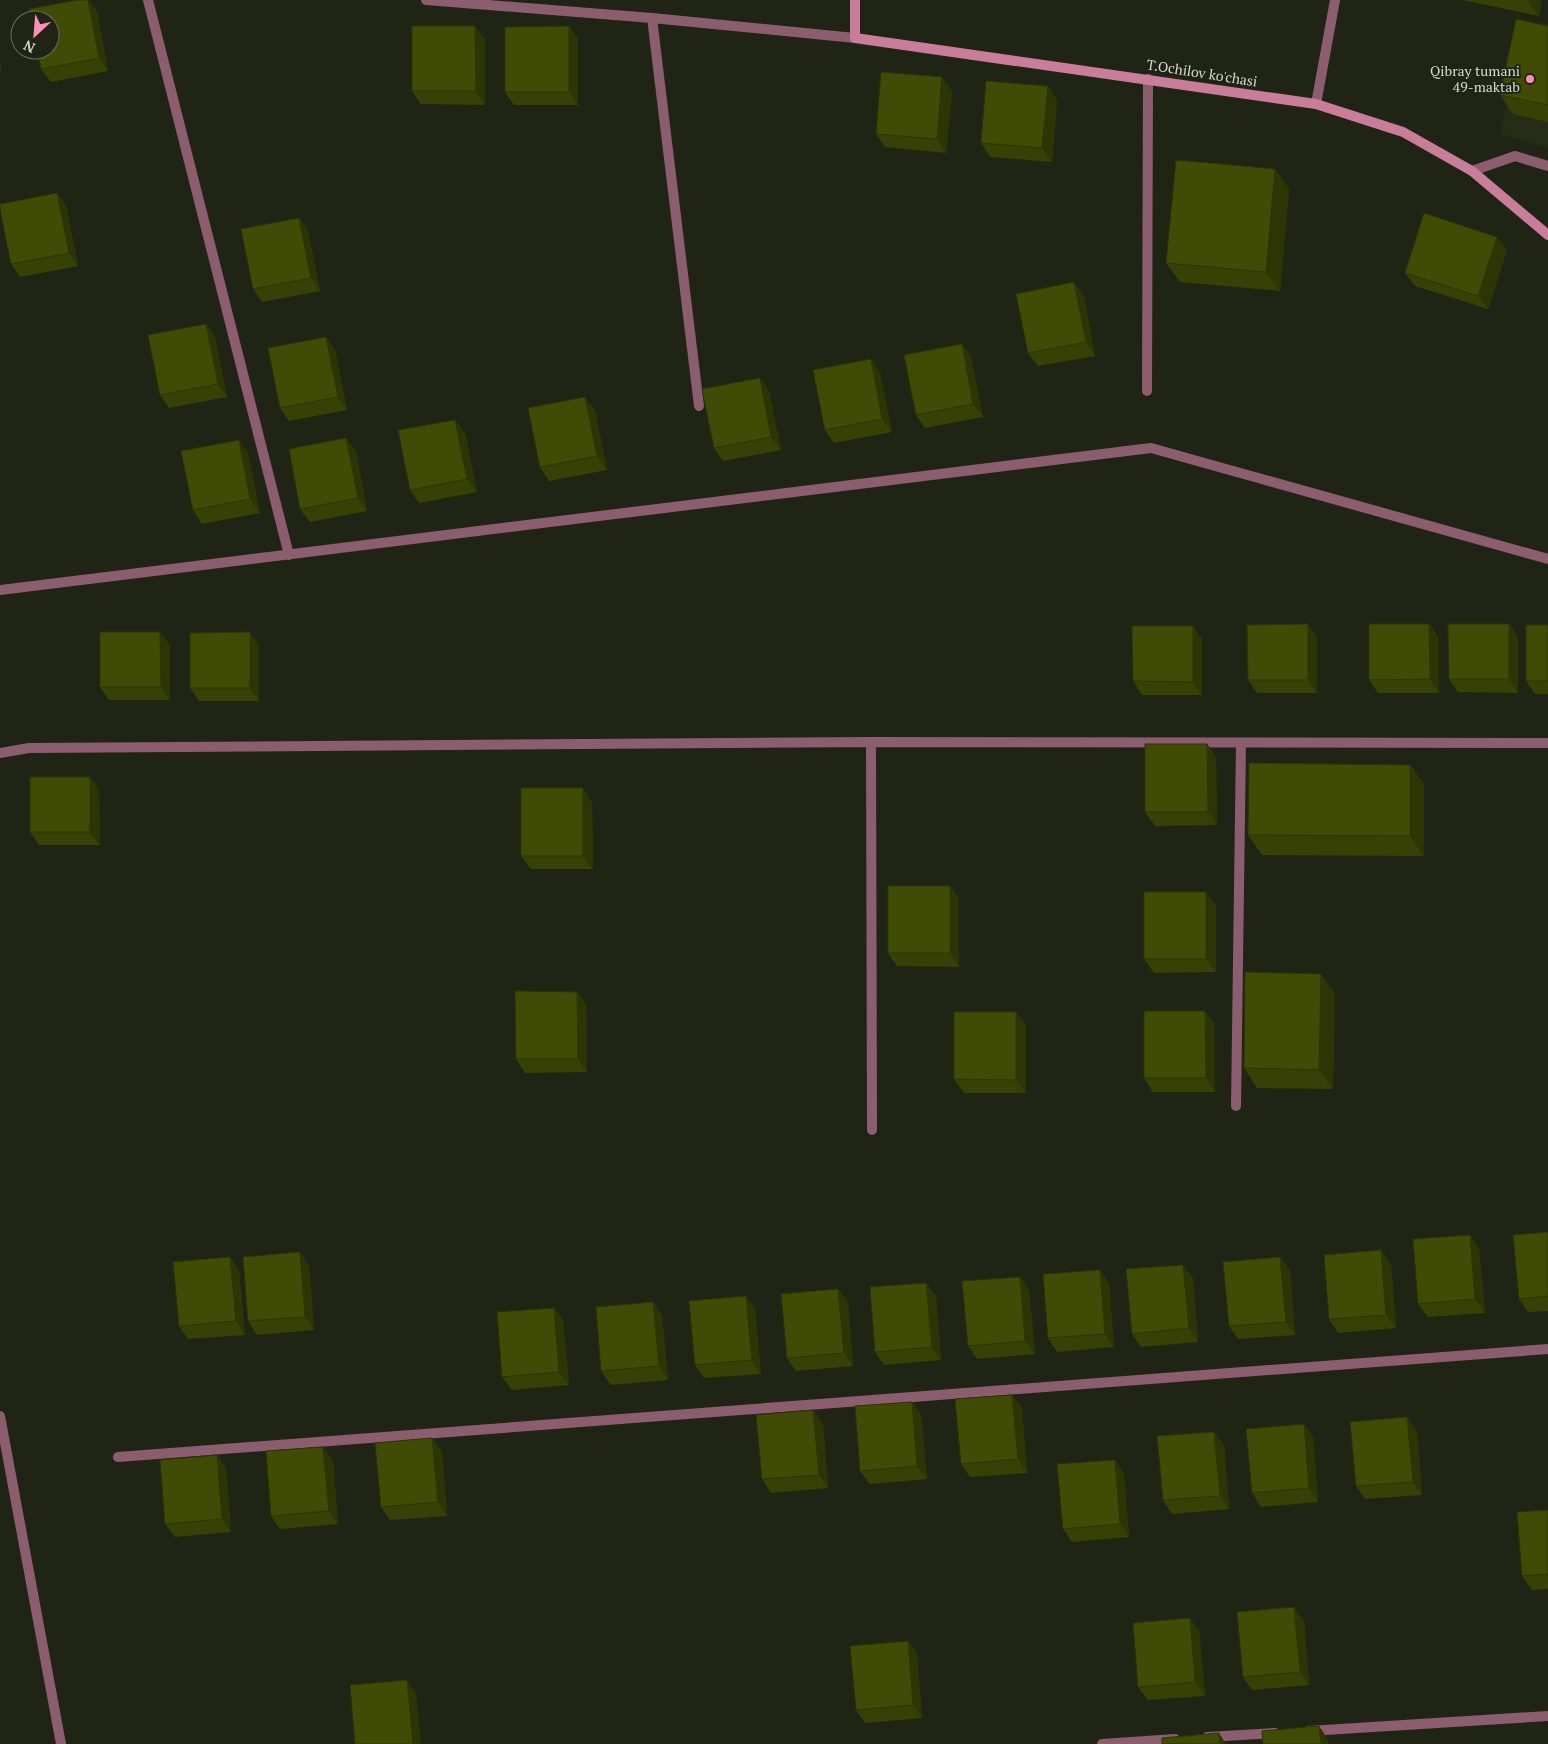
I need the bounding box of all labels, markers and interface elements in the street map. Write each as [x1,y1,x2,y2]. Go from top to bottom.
north arrow [10,10,60,60]
text: N [20,36,38,58]
street label: T.Ochilov ko'chasi [1145,54,1259,91]
place label: Qibray tumani 49-maktab [1430,61,1520,96]
marker: Qibray tumani 49-maktab [1524,73,1536,85]

